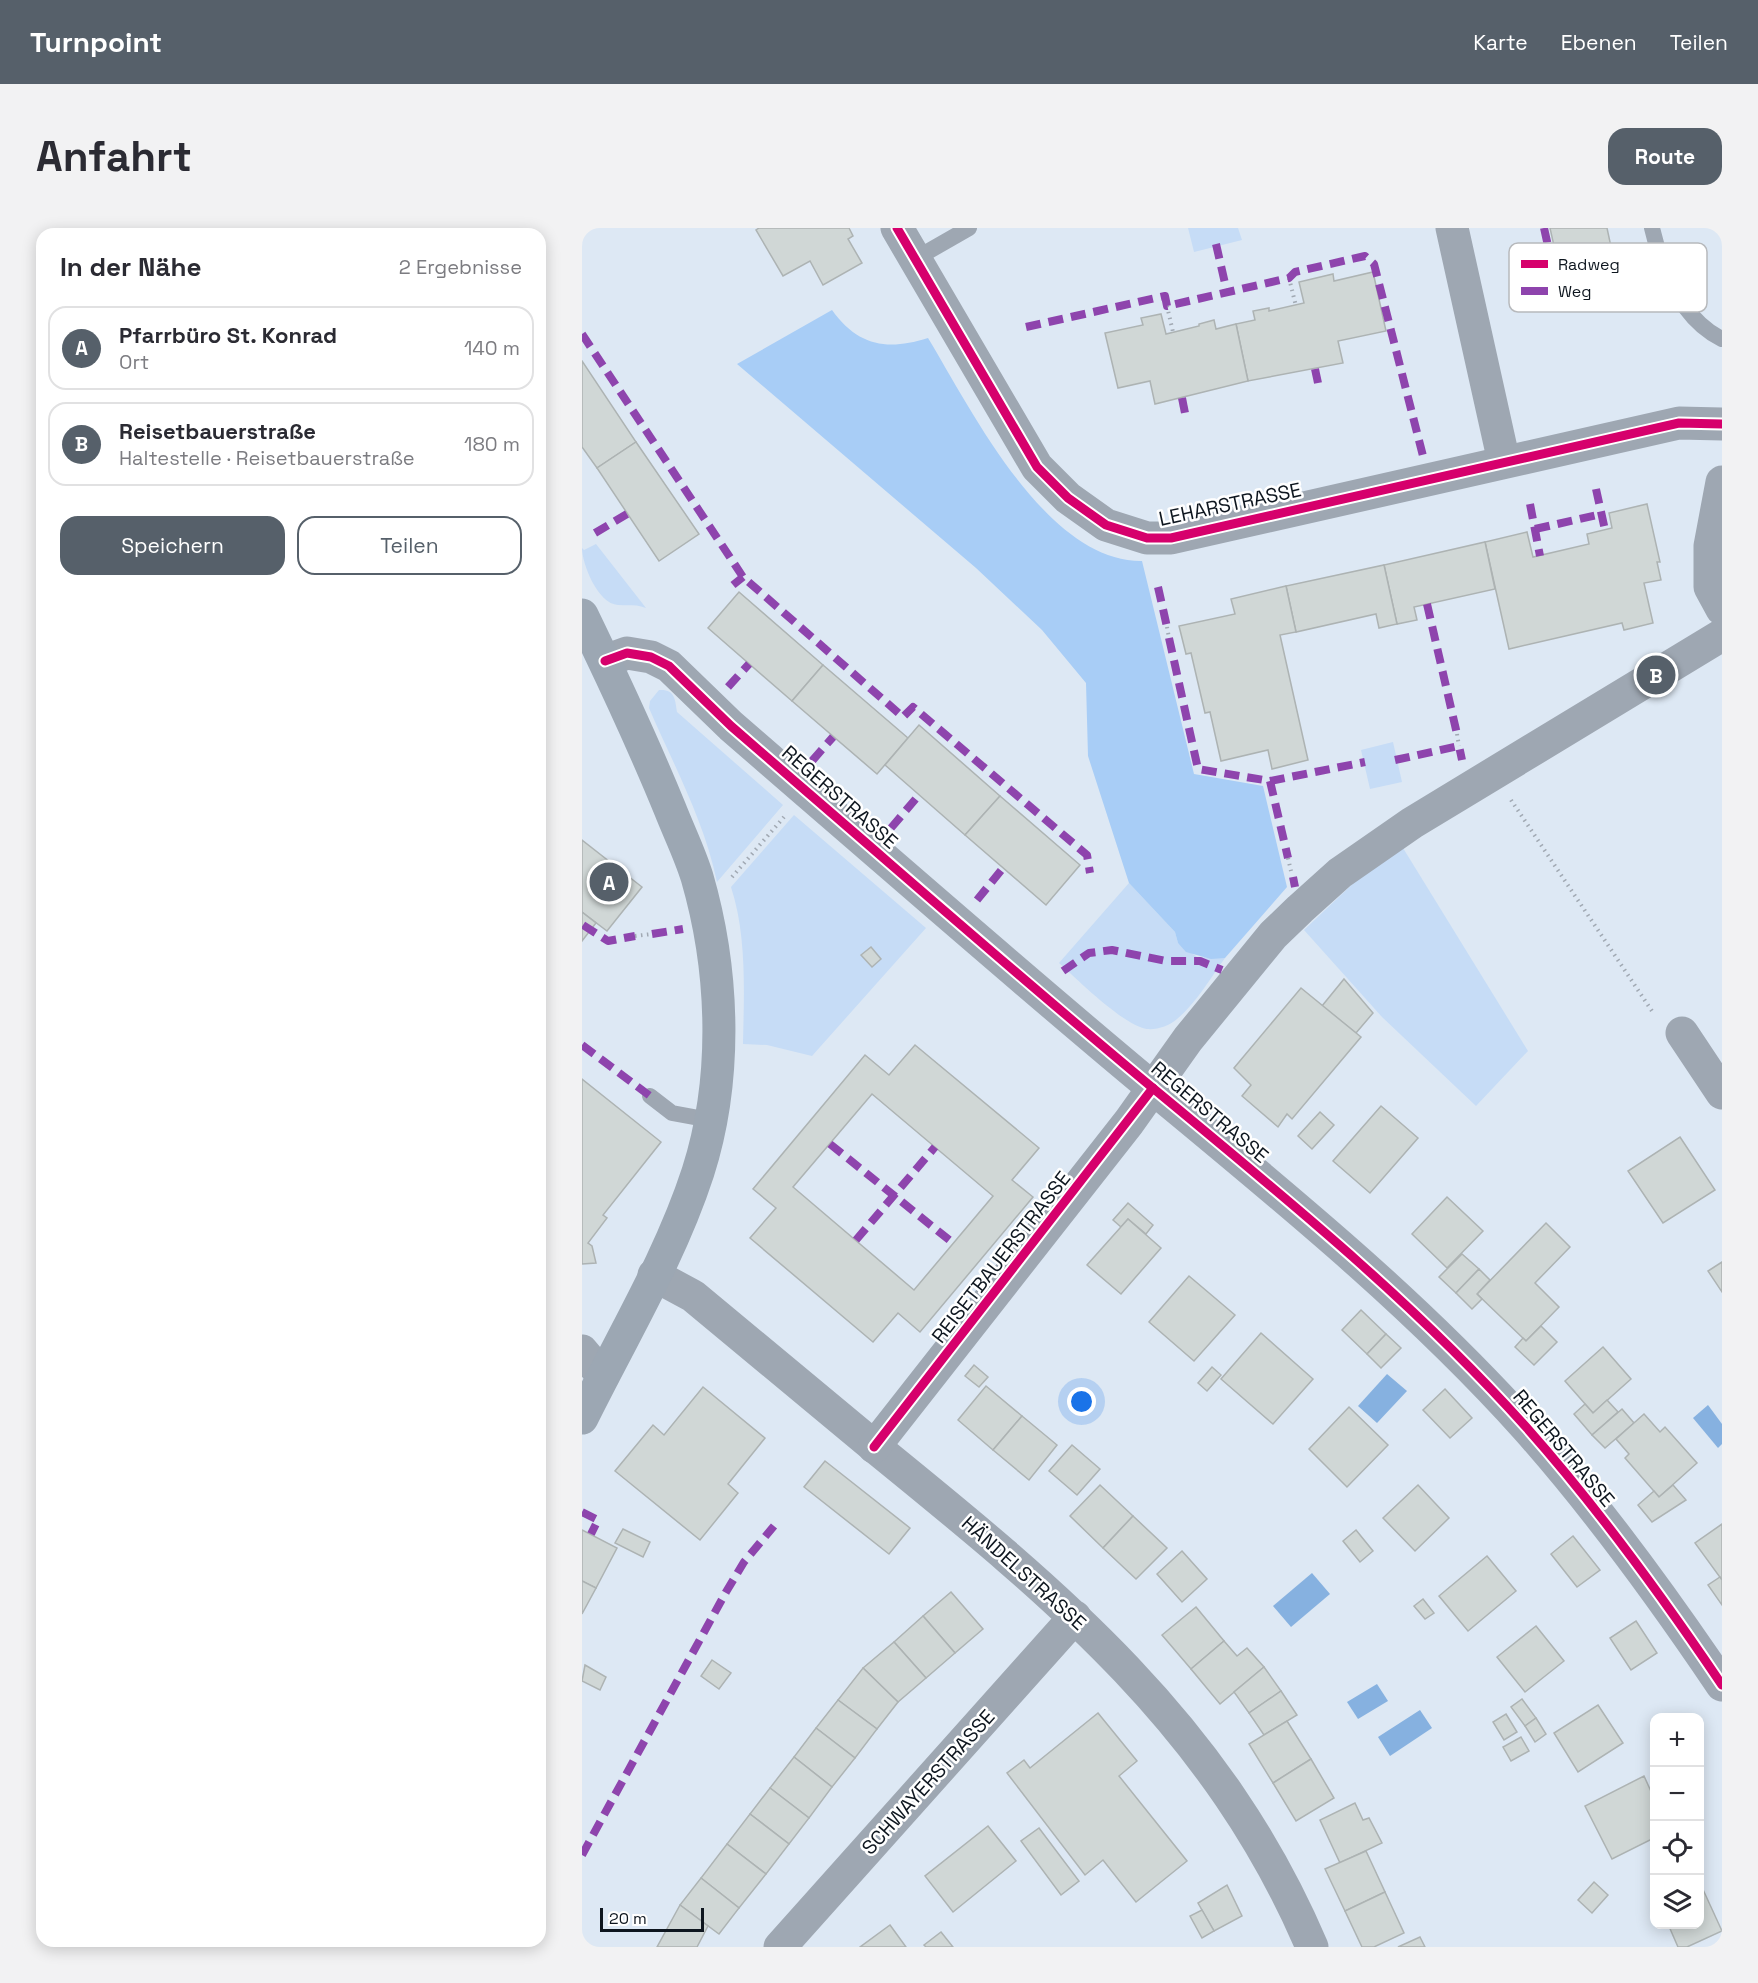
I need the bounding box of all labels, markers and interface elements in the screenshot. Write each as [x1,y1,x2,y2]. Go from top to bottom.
text: Turnpoint [30,24,162,60]
text: Karte [1473,29,1528,56]
text: Ebenen [1561,29,1637,56]
text: Teilen [1670,29,1728,56]
button: Route [1608,128,1722,185]
text: Anfahrt [36,130,192,183]
legend [1509,243,1707,312]
text: In der Nähe [60,250,201,284]
text: 2 Ergebnisse [399,254,522,280]
text: Radweg [1558,254,1620,275]
text: Weg [1558,281,1592,302]
text: Pfarrbüro St. Konrad [119,321,337,349]
text: A [75,335,88,361]
text: 140 m [464,335,520,361]
text: Ort [119,349,149,375]
text: Reisetbauerstraße [119,417,316,445]
text: B [75,431,88,457]
text: 180 m [464,431,520,457]
text: Haltestelle · Reisetbauerstraße [119,445,415,471]
street label: LEHARSTRASSE [1156,476,1304,532]
button: Speichern [60,516,285,575]
button: Teilen [297,516,522,575]
pin: B [1636,652,1676,698]
street label: REGERSTRASSE [777,740,903,854]
pin: A [590,860,628,904]
street label: REGERSTRASSE [1146,1055,1274,1169]
street label: REISETBAUERSTRASSE [926,1166,1076,1348]
street label: REGERSTRASSE [1507,1384,1621,1512]
your location [1067,1387,1096,1416]
street label: HÄNDELSTRASSE [956,1510,1092,1636]
street label: SCHWAYERSTRASSE [856,1704,1000,1860]
map controls [1650,1713,1704,1929]
button: + [1650,1713,1704,1767]
button: − [1650,1767,1704,1821]
button: locate [1650,1821,1704,1875]
button: layers [1650,1875,1704,1929]
scale bar [600,1905,704,1932]
text: 20 m [609,1908,647,1929]

